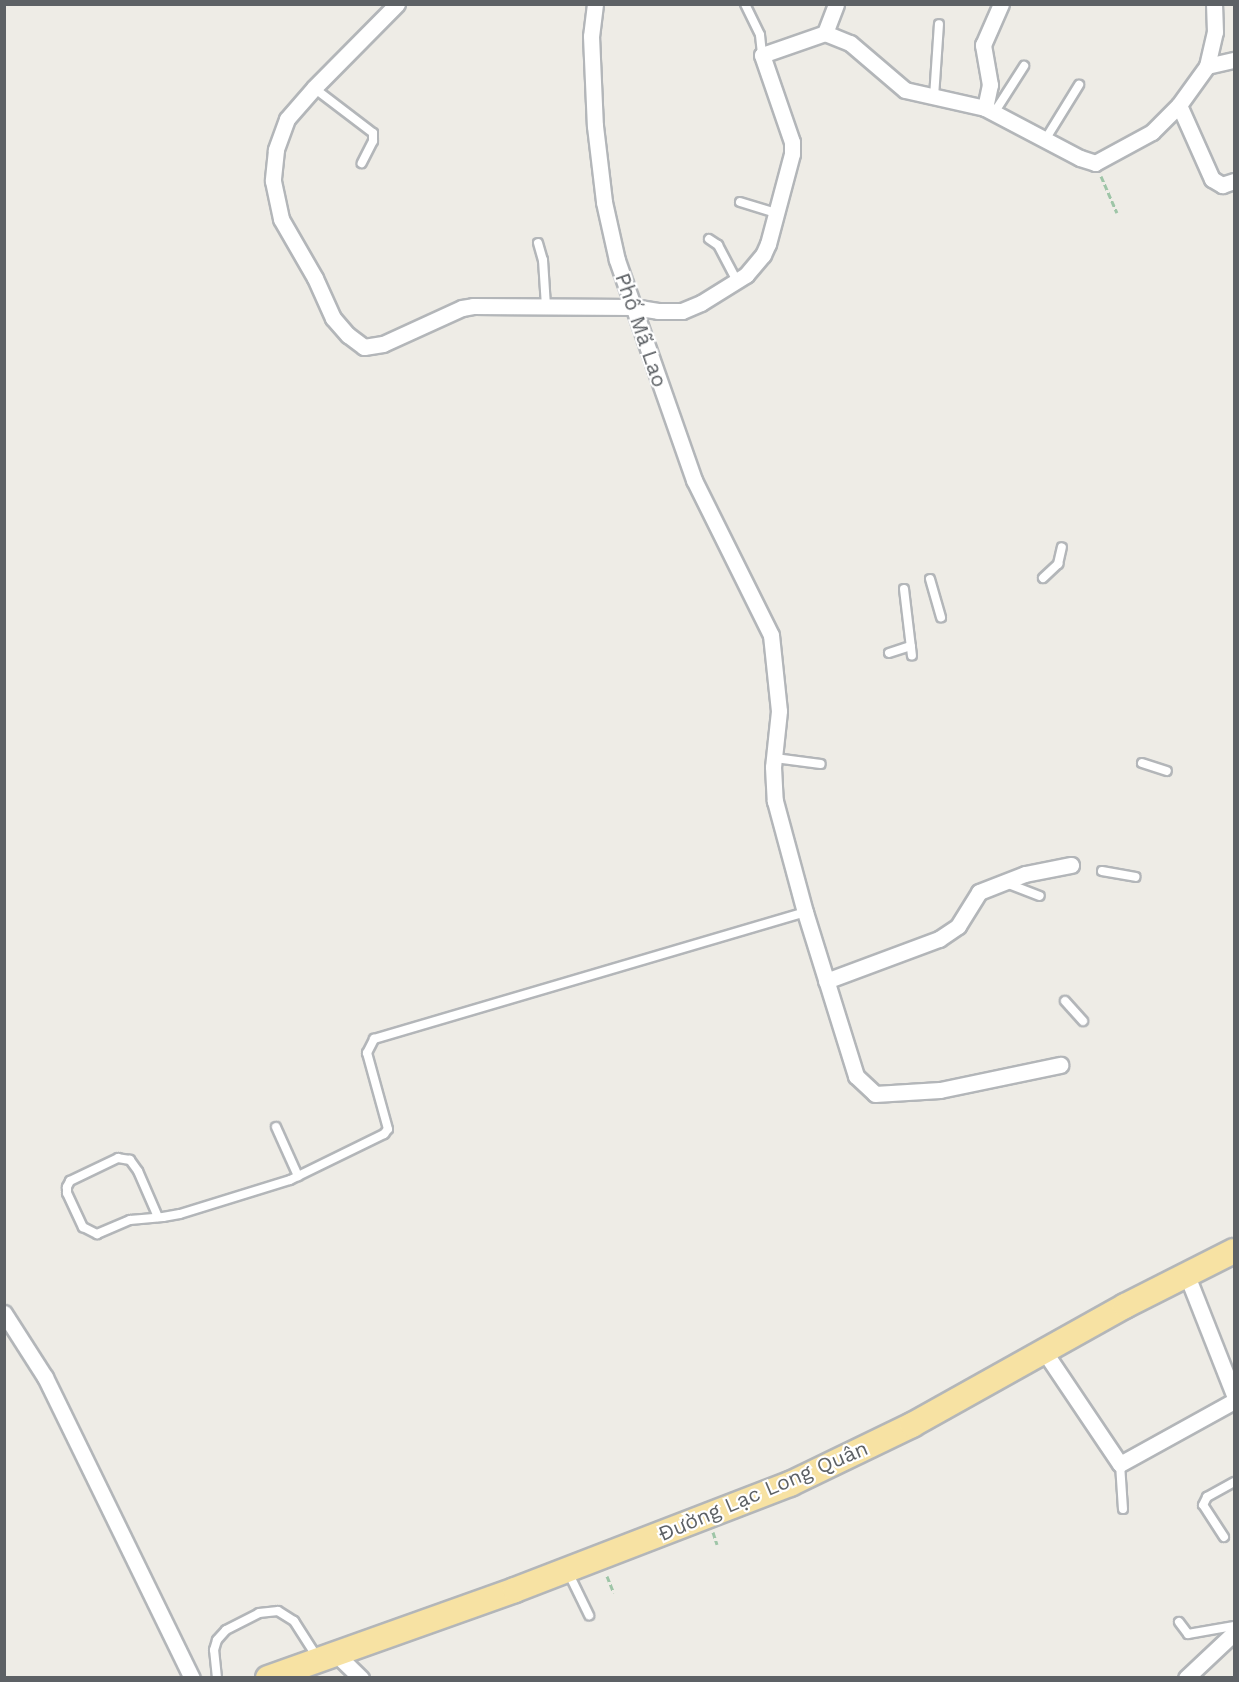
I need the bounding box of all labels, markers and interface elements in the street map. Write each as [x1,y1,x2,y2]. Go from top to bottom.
street label: Phố Mã Lao [610,269,672,391]
street label: Đường Lạc Long Quân [654,1435,872,1547]

